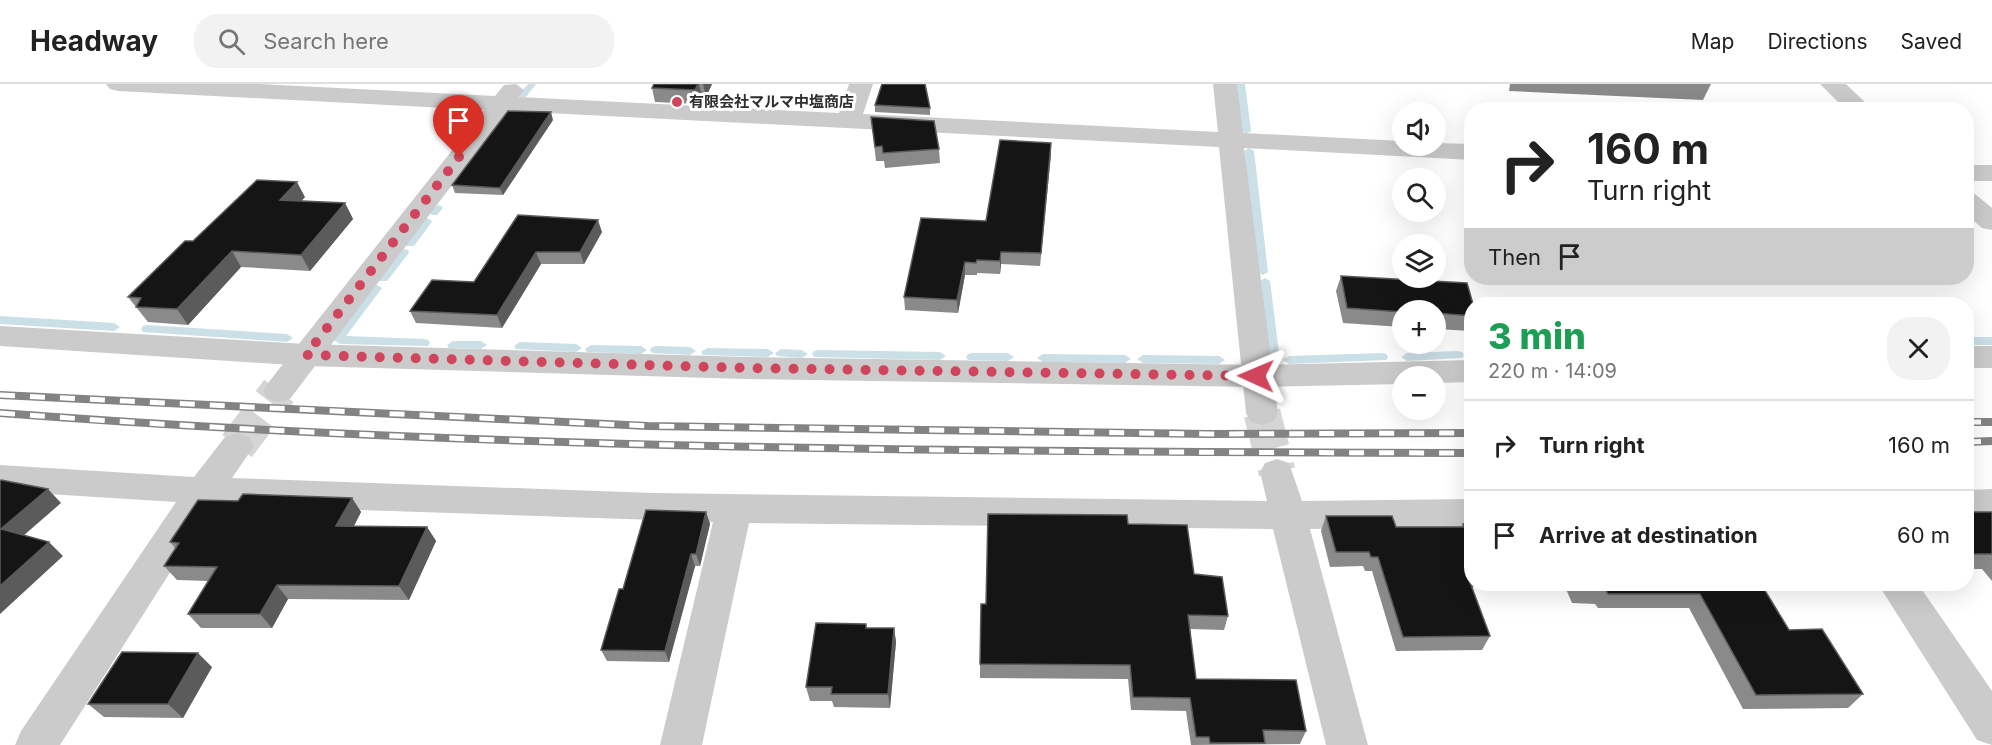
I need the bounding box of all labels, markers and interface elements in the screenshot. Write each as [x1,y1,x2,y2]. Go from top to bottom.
search box [194,14,614,68]
text: Headway [30,24,158,58]
icon: search [215,25,248,58]
text: Search here [263,28,389,54]
text: Map [1691,29,1734,54]
text: Directions [1767,29,1868,54]
text: Saved [1901,29,1962,54]
place label: 有限会社マルマ中塩商店 [689,92,854,111]
pin [433,95,484,157]
marker: 有限会社マルマ中塩商店 [670,95,684,109]
map controls [1392,102,1446,420]
button: sound [1392,102,1446,156]
icon: arrive [442,104,475,137]
text: 160 m [1587,123,1709,174]
icon: right [1488,126,1566,204]
button: search [1392,168,1446,222]
text: Turn right [1587,174,1711,207]
button: layers [1392,234,1446,288]
icon: arrive [1553,240,1586,273]
text: Then [1488,244,1541,270]
button: + [1392,300,1446,354]
text: 3 min [1488,314,1586,358]
button: close [1887,317,1950,380]
position arrow [1224,344,1288,408]
text: 220 m · 14:09 [1488,359,1617,383]
button: − [1392,366,1446,420]
icon: right [1488,429,1521,462]
text: Turn right [1539,432,1645,458]
text: 160 m [1888,432,1950,458]
icon: arrive [1488,519,1521,552]
text: Arrive at destination [1539,522,1758,548]
text: 60 m [1897,522,1950,548]

